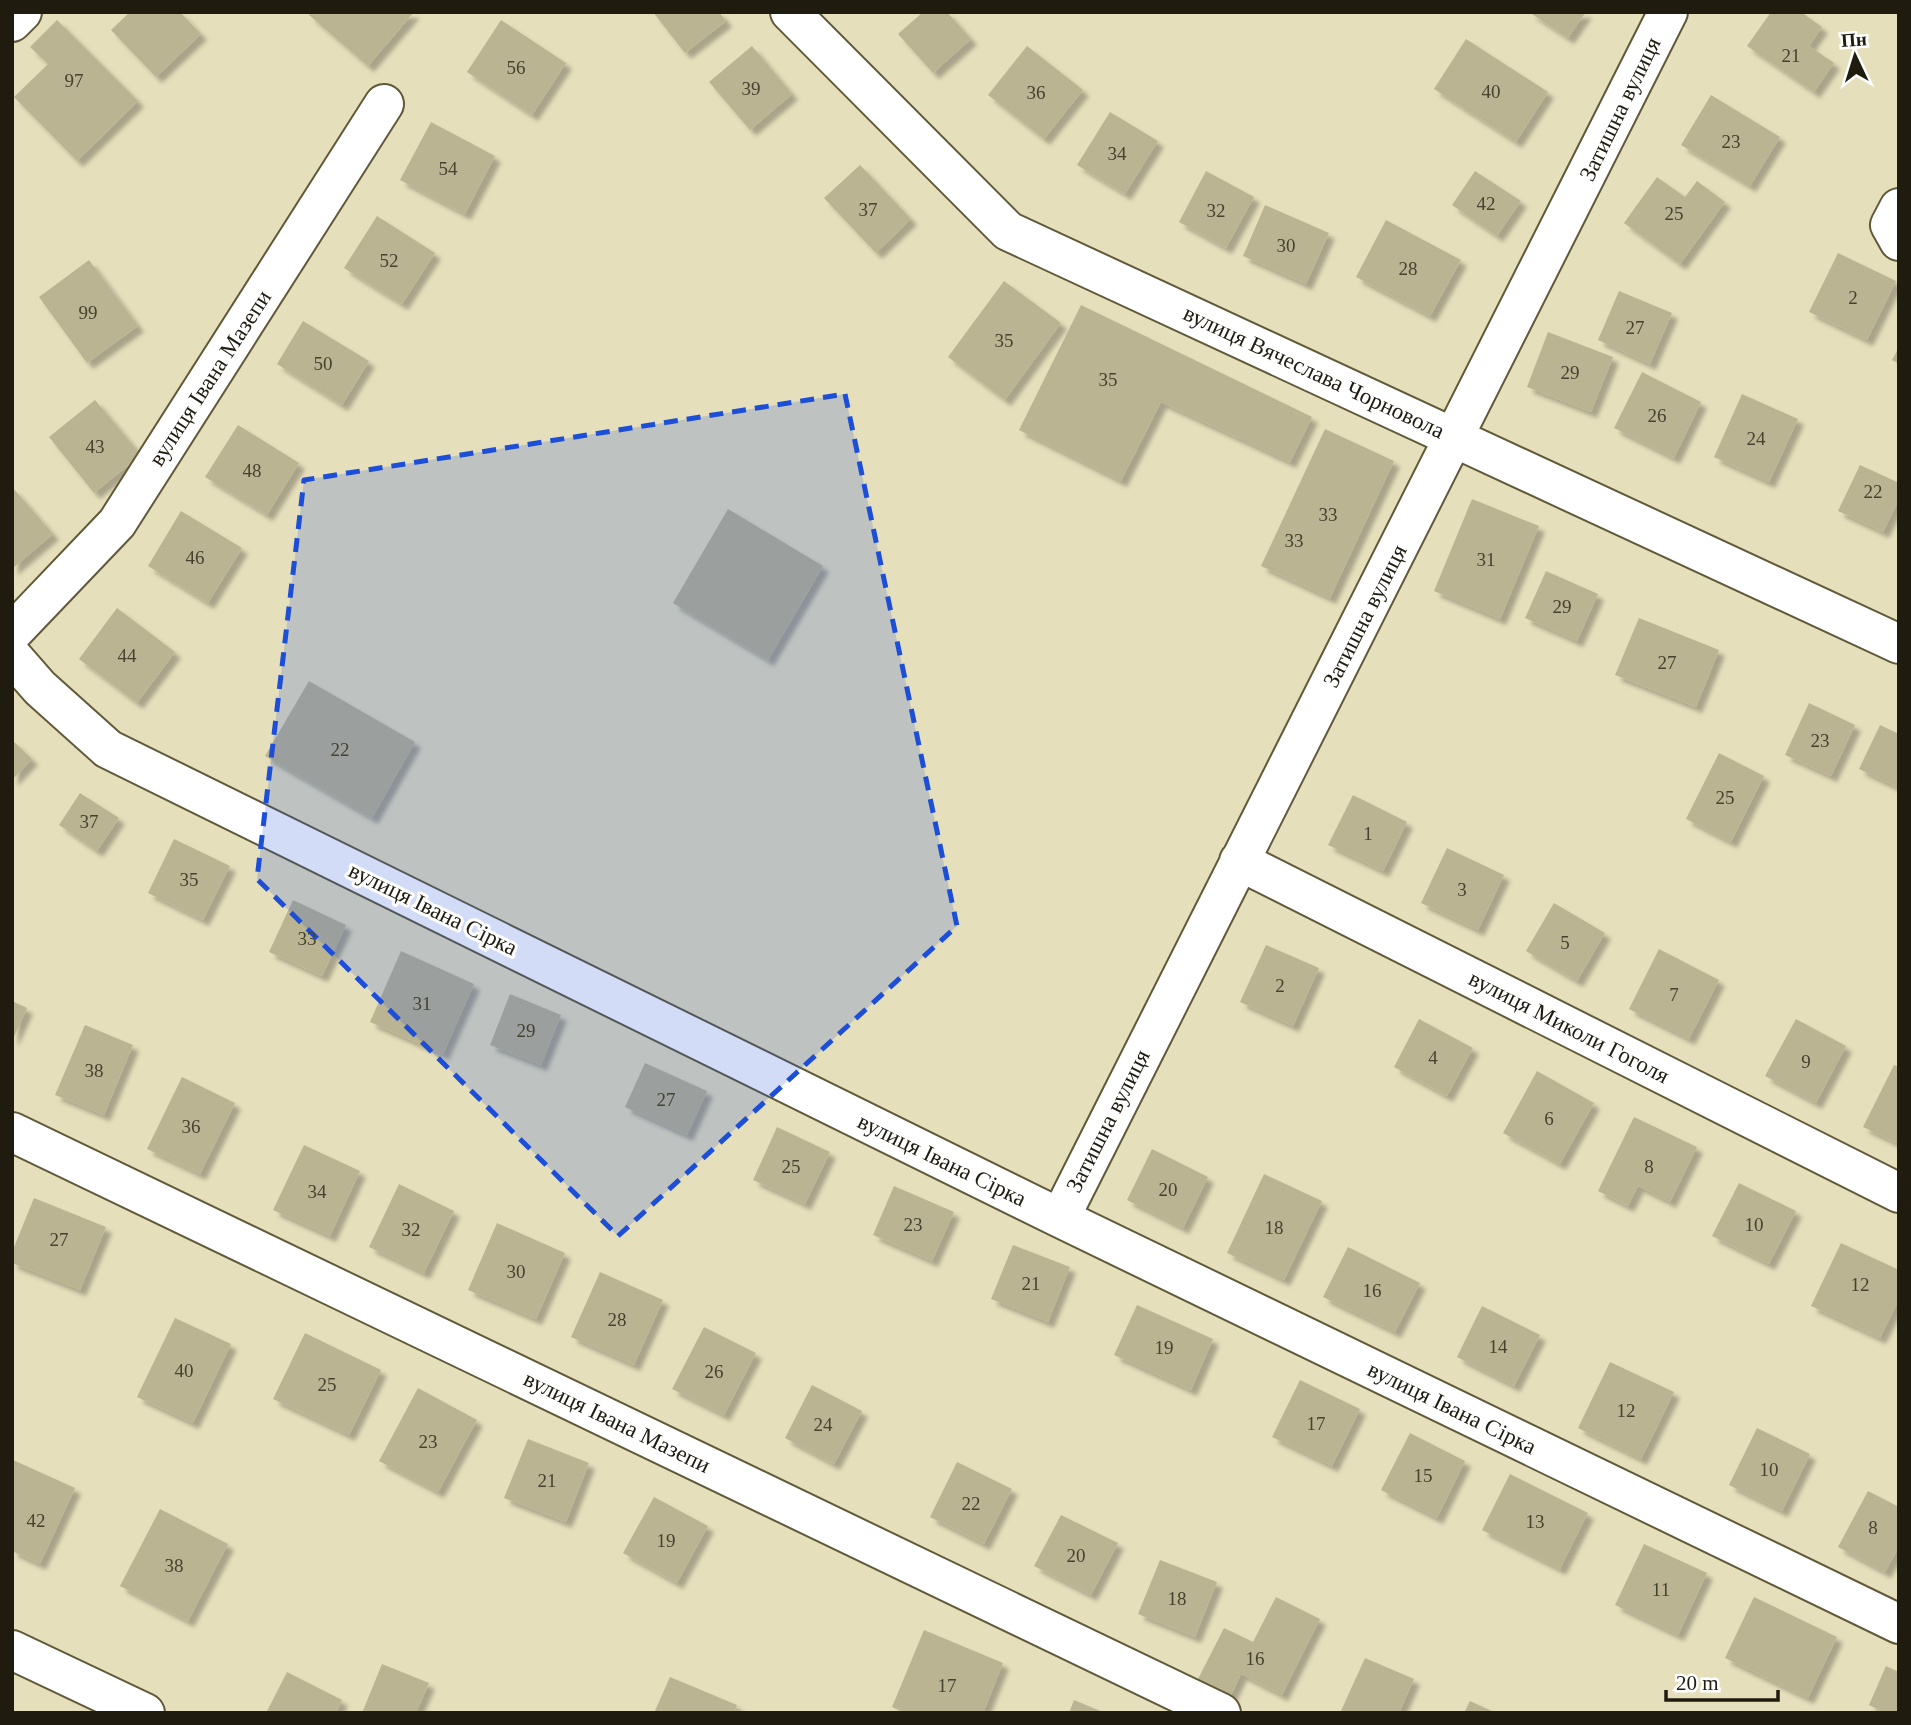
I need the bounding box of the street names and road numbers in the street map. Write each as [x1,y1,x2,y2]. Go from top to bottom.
street label: Затишна вулиця [1574,33,1666,185]
street label: вулиця Івана Мазепи [144,286,276,470]
street label: вулиця Вячеслава Чорновола [1180,300,1448,444]
street label: Затишна вулиця [1318,540,1412,691]
street label: вулиця Івана Сірка [345,857,521,961]
street label: вулиця Миколи Гоголя [1465,966,1674,1089]
street label: Затишна вулиця [1061,1045,1155,1196]
street label: вулиця Івана Сірка [854,1108,1030,1212]
street label: вулиця Івана Сірка [1364,1356,1540,1460]
street label: вулиця Івана Мазепи [520,1366,714,1478]

